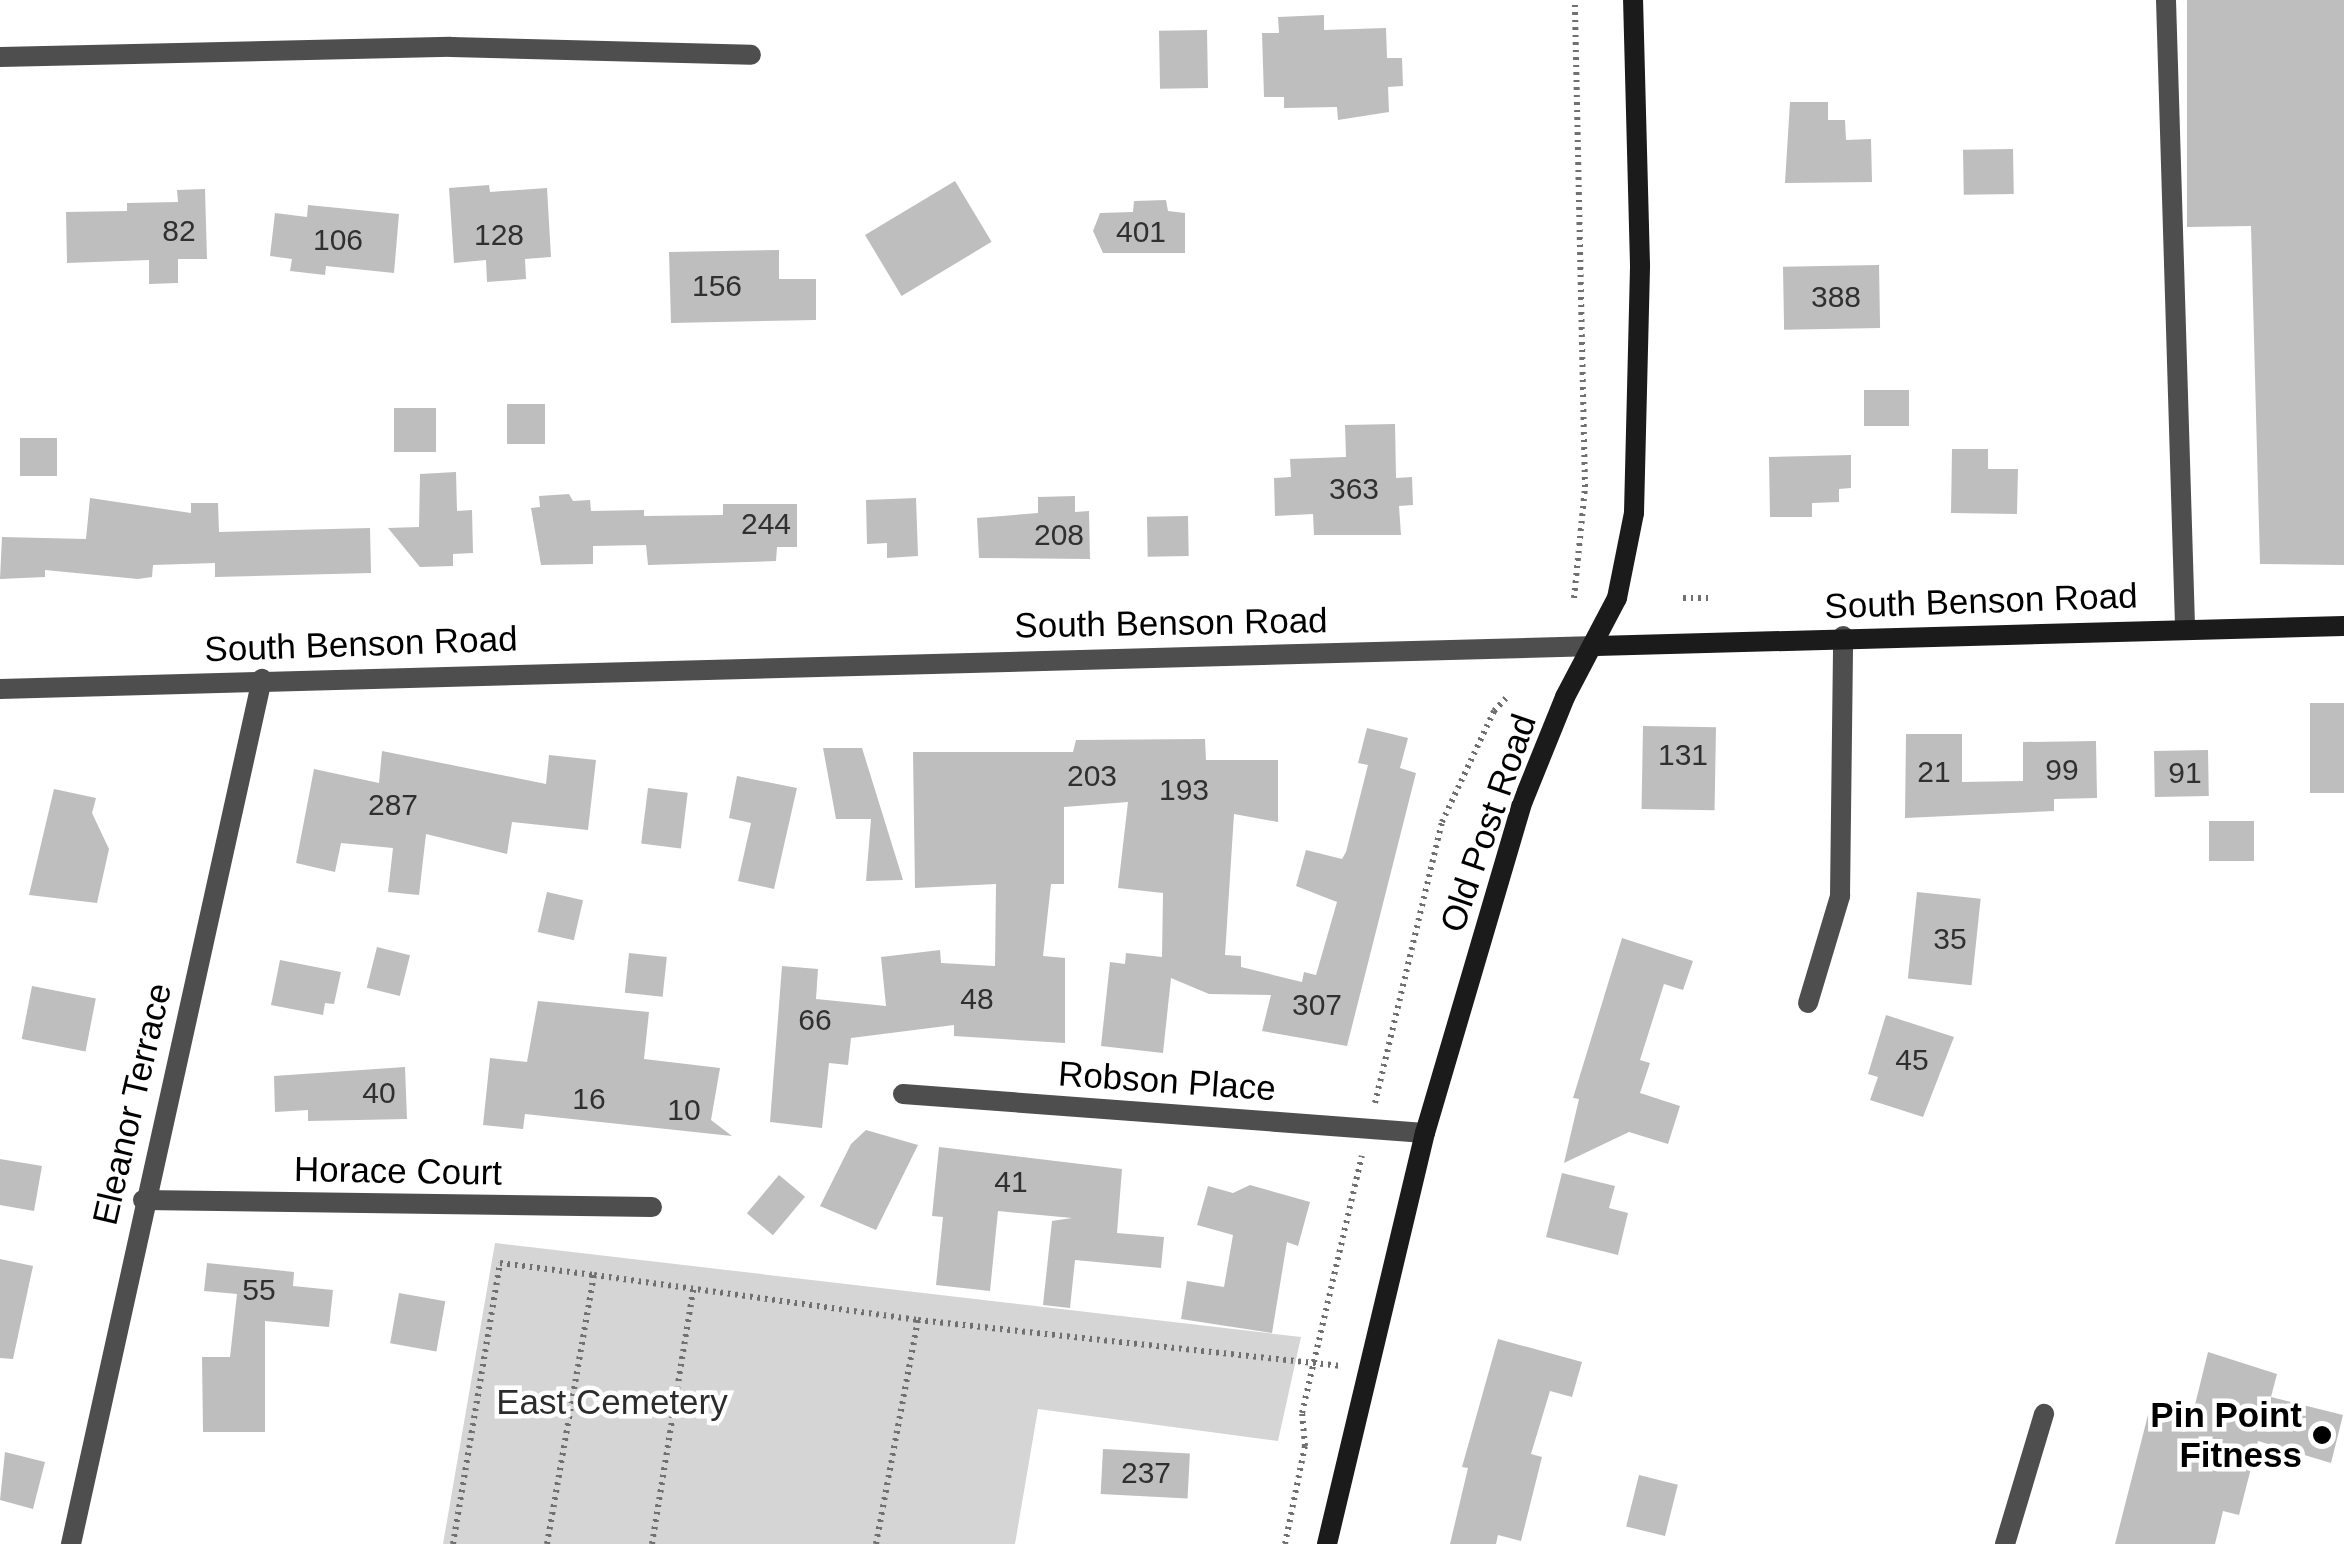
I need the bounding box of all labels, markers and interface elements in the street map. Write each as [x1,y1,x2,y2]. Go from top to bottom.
house number: 82 [162,213,196,249]
house number: 401 [1116,214,1166,250]
house number: 128 [474,217,524,253]
house number: 106 [313,222,363,258]
house number: 156 [692,268,742,304]
house number: 388 [1811,279,1861,315]
house number: 363 [1329,471,1379,507]
house number: 244 [741,506,791,542]
house number: 208 [1034,517,1084,553]
street label: South Benson Road [1824,575,2138,627]
street label: South Benson Road [1014,599,1328,647]
street label: South Benson Road [204,618,518,670]
street label: Old Post Road [1431,709,1545,937]
house number: 131 [1658,737,1708,773]
house number: 99 [2045,752,2079,788]
house number: 21 [1917,754,1951,790]
house number: 91 [2168,755,2202,791]
house number: 203 [1067,758,1117,794]
house number: 193 [1159,772,1209,808]
house number: 287 [368,787,418,823]
house number: 35 [1933,921,1967,957]
street label: Eleanor Terrace [84,979,180,1229]
house number: 48 [960,981,994,1017]
house number: 307 [1292,987,1342,1023]
house number: 66 [798,1002,832,1038]
house number: 45 [1895,1042,1929,1078]
street label: Robson Place [1057,1052,1277,1110]
house number: 40 [362,1075,396,1111]
house number: 16 [572,1081,606,1117]
house number: 10 [667,1092,701,1128]
street label: Horace Court [294,1148,502,1194]
house number: 41 [994,1164,1028,1200]
house number: 55 [242,1272,276,1308]
park label: East Cemetery [496,1381,728,1423]
place label: Pin Point Fitness [2150,1394,2302,1476]
marker: Pin Point Fitness [2311,1424,2333,1446]
house number: 237 [1121,1455,1171,1491]

